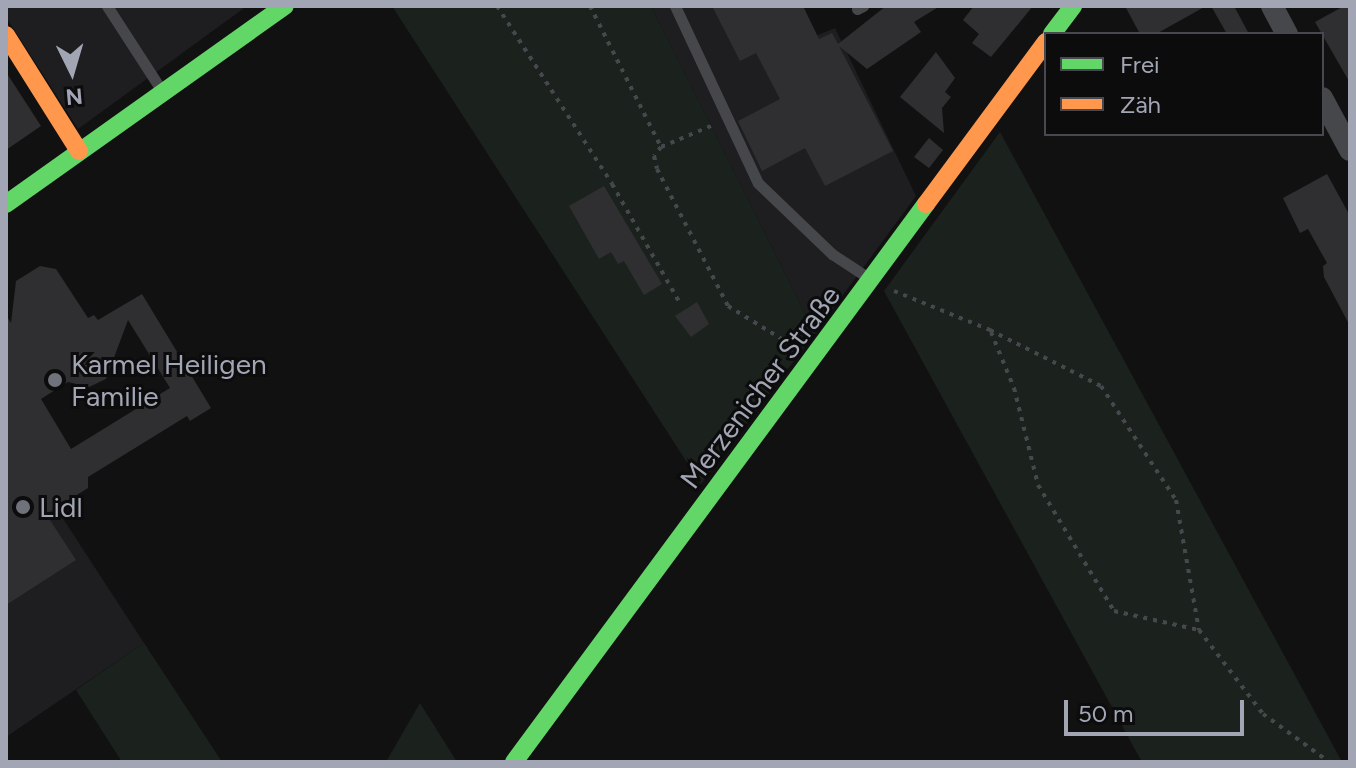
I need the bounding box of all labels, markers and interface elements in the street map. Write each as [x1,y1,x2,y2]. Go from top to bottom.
north arrow [32,32,112,112]
legend [1044,32,1324,136]
text: Frei [1120,50,1160,79]
text: N [64,82,84,111]
text: Zäh [1120,90,1161,119]
street label: Merzenicher Straße [673,279,847,495]
place label: Karmel Heiligen Familie [71,347,267,413]
marker: Karmel Heiligen Familie [46,371,64,389]
place label: Lidl [39,490,83,524]
marker: Lidl [14,498,32,516]
scale bar [1068,684,1248,734]
text: 50 m [1078,699,1134,728]

